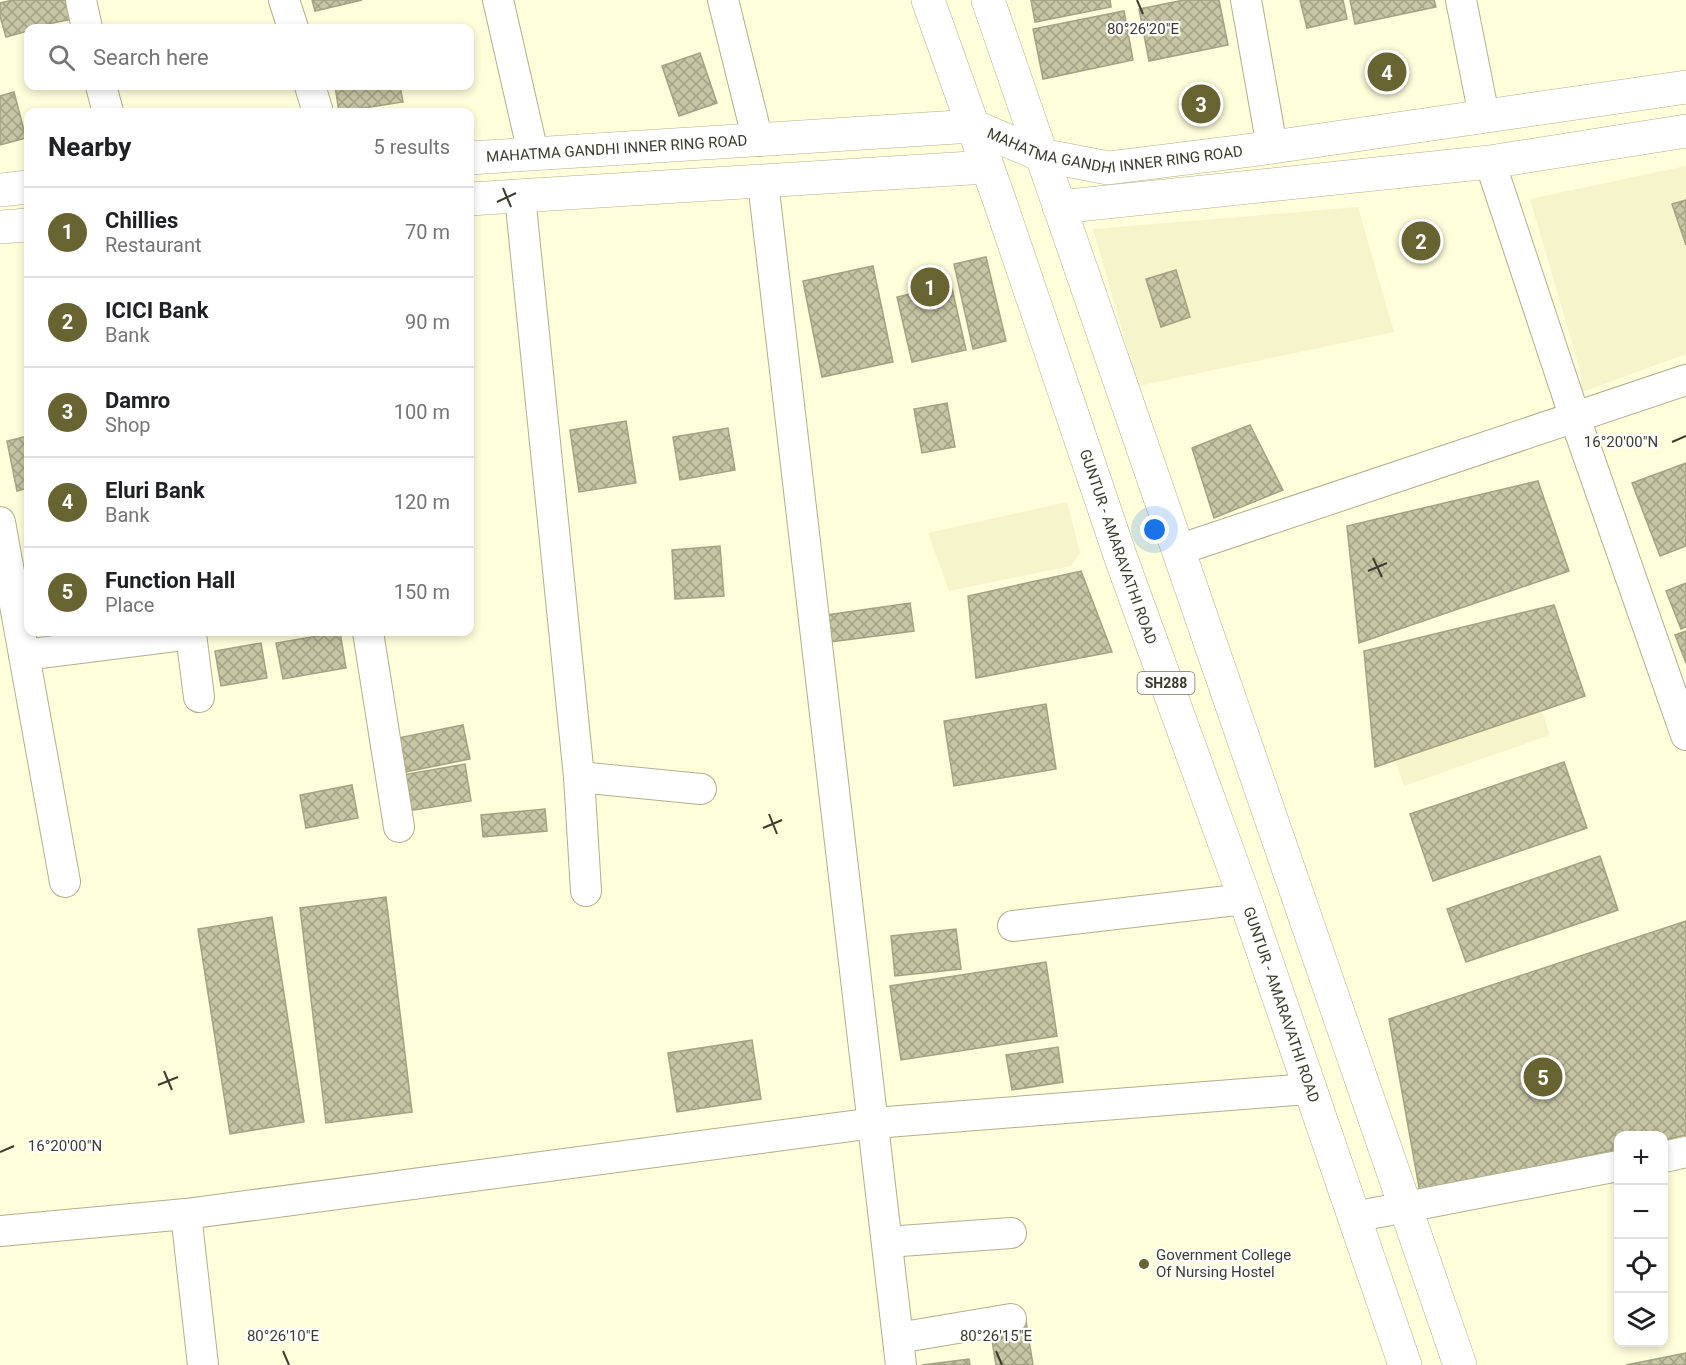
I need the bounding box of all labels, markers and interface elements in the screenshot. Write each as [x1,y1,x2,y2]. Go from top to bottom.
text: 80°26'20"E [1107,20,1180,38]
search box [24,24,474,90]
icon: search [45,41,78,74]
text: Search here [93,45,209,70]
pin: 4 [1368,50,1406,94]
pin: 3 [1182,82,1220,126]
street label: MAHATMA GANDHI INNER RING ROAD [984,124,1244,178]
street label: MAHATMA GANDHI INNER RING ROAD [486,131,748,166]
text: Nearby [48,132,131,162]
text: 5 results [374,135,450,159]
text: Chillies [105,208,178,233]
pin: 2 [1402,218,1440,264]
text: 1 [62,220,73,244]
text: 70 m [405,220,450,244]
text: Restaurant [105,233,202,257]
pin: 1 [910,264,950,310]
text: ICICI Bank [105,298,208,323]
text: 2 [62,310,73,334]
text: 90 m [405,310,450,334]
text: Bank [105,323,150,347]
text: Damro [105,388,170,413]
text: 3 [62,400,73,424]
text: 100 m [394,400,450,424]
text: Shop [105,413,151,437]
text: 16°20'00"N [1584,433,1658,451]
street label: GUNTUR - AMARAVATHI ROAD [1076,447,1161,647]
text: Eluri Bank [105,478,205,503]
text: 4 [62,490,73,514]
text: 120 m [394,490,450,514]
text: Bank [105,503,150,527]
your location [1140,515,1169,544]
text: Function Hall [105,568,235,593]
text: 5 [62,580,73,604]
text: 150 m [394,580,450,604]
text: Place [105,593,154,617]
road number: SH288 [1138,672,1194,694]
street label: GUNTUR - AMARAVATHI ROAD [1239,904,1323,1105]
pin: 5 [1524,1054,1562,1100]
map controls [1614,1131,1668,1347]
button: + [1614,1131,1668,1185]
text: 16°20'00"N [28,1137,102,1155]
button: − [1614,1185,1668,1239]
button: locate [1614,1239,1668,1293]
place label: Government College Of Nursing Hostel [1156,1246,1291,1281]
marker: Government College Of Nursing Hostel [1137,1257,1151,1271]
button: layers [1614,1293,1668,1347]
text: 80°26'10"E [247,1327,320,1345]
text: 80°26'15"E [960,1327,1033,1345]

